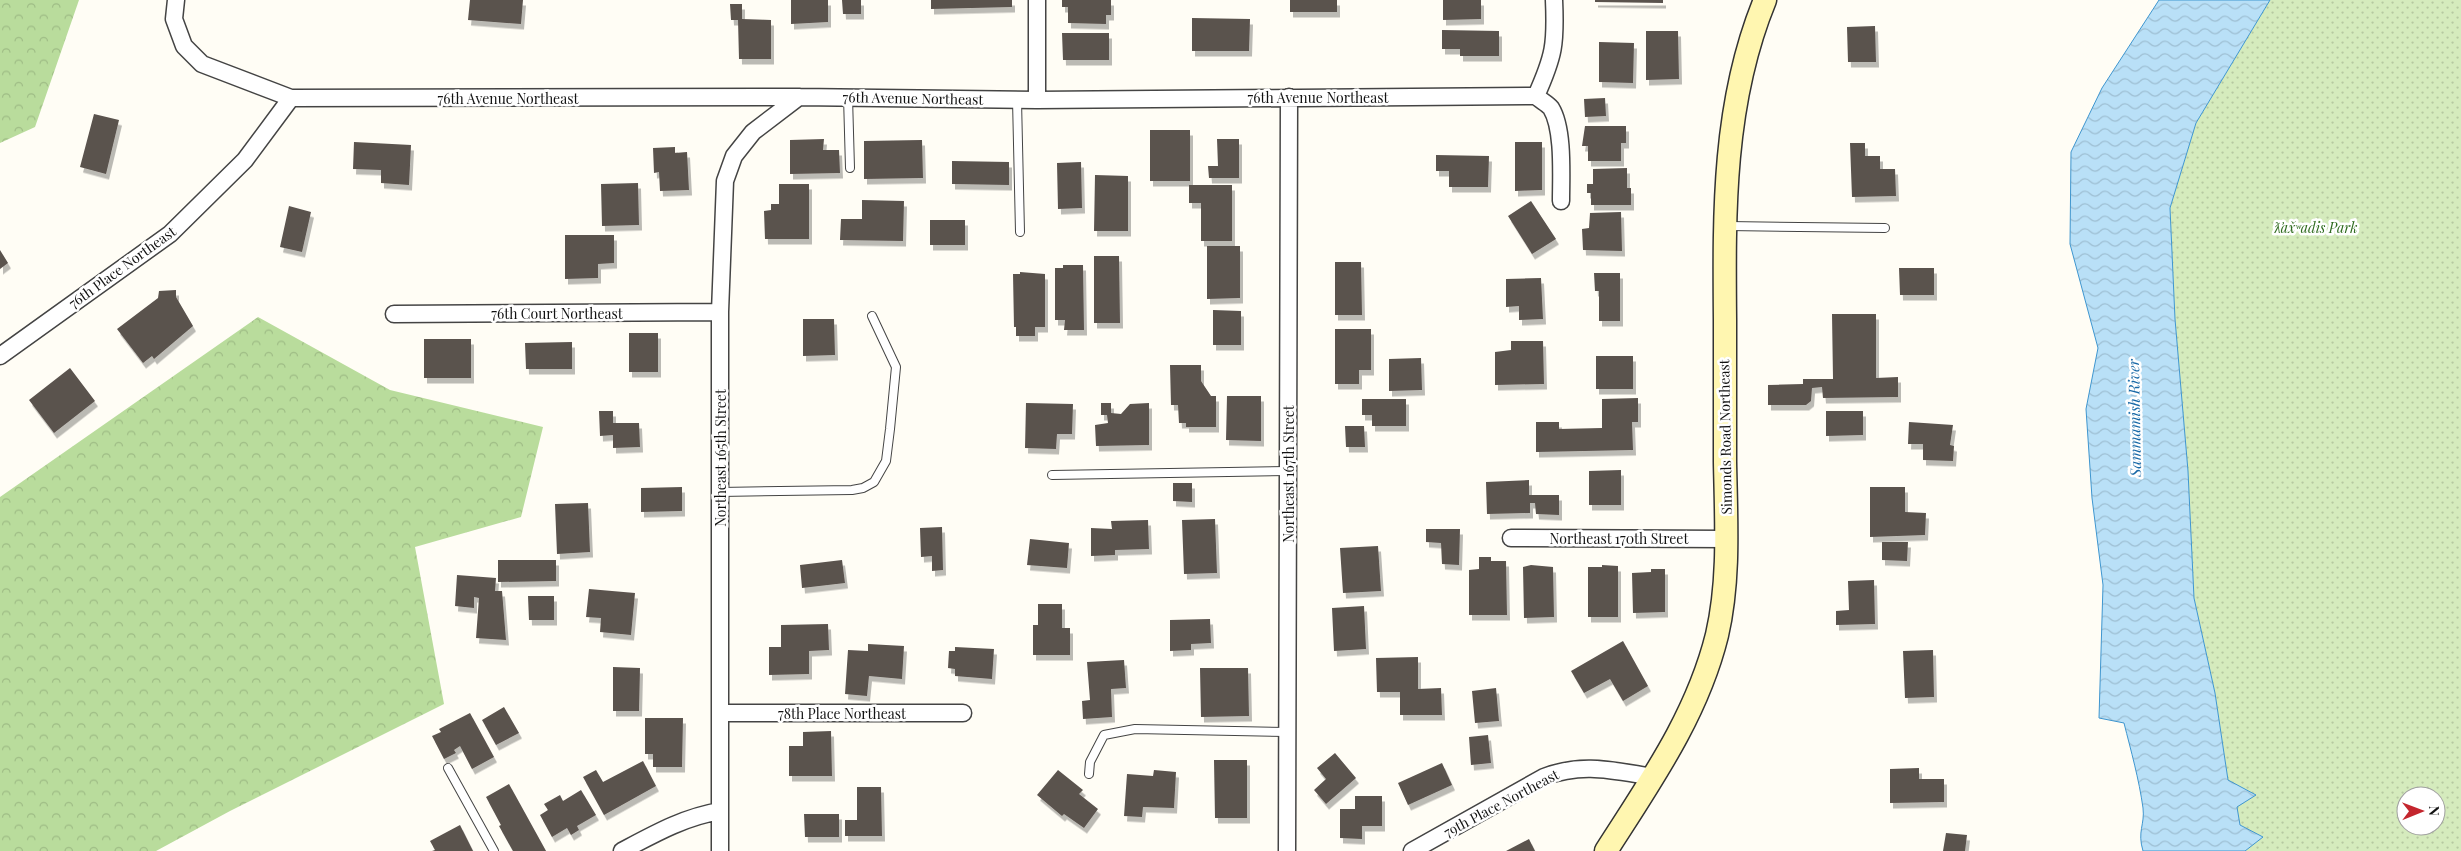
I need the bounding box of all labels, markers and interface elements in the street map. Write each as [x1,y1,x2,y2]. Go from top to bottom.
street label: 76th Avenue Northeast [842,87,985,109]
street label: 76th Avenue Northeast [1248,88,1389,107]
street label: 76th Avenue Northeast [438,89,579,108]
park label: ƛ̕ax̌ʷadis Park [2274,218,2357,237]
street label: 76th Place Northeast [65,221,180,312]
street label: 76th Court Northeast [491,304,624,323]
street label: Simonds Road Northeast [1714,358,1736,515]
water label: Sammamish River [2123,358,2145,478]
street label: Northeast 165th Street [711,388,730,527]
street label: Northeast 167th Street [1279,404,1298,543]
street label: Northeast 170th Street [1550,529,1689,548]
street label: 78th Place Northeast [778,704,907,723]
street label: 79th Place Northeast [1440,764,1563,841]
north arrow [2396,786,2446,836]
text: N [2425,806,2444,816]

